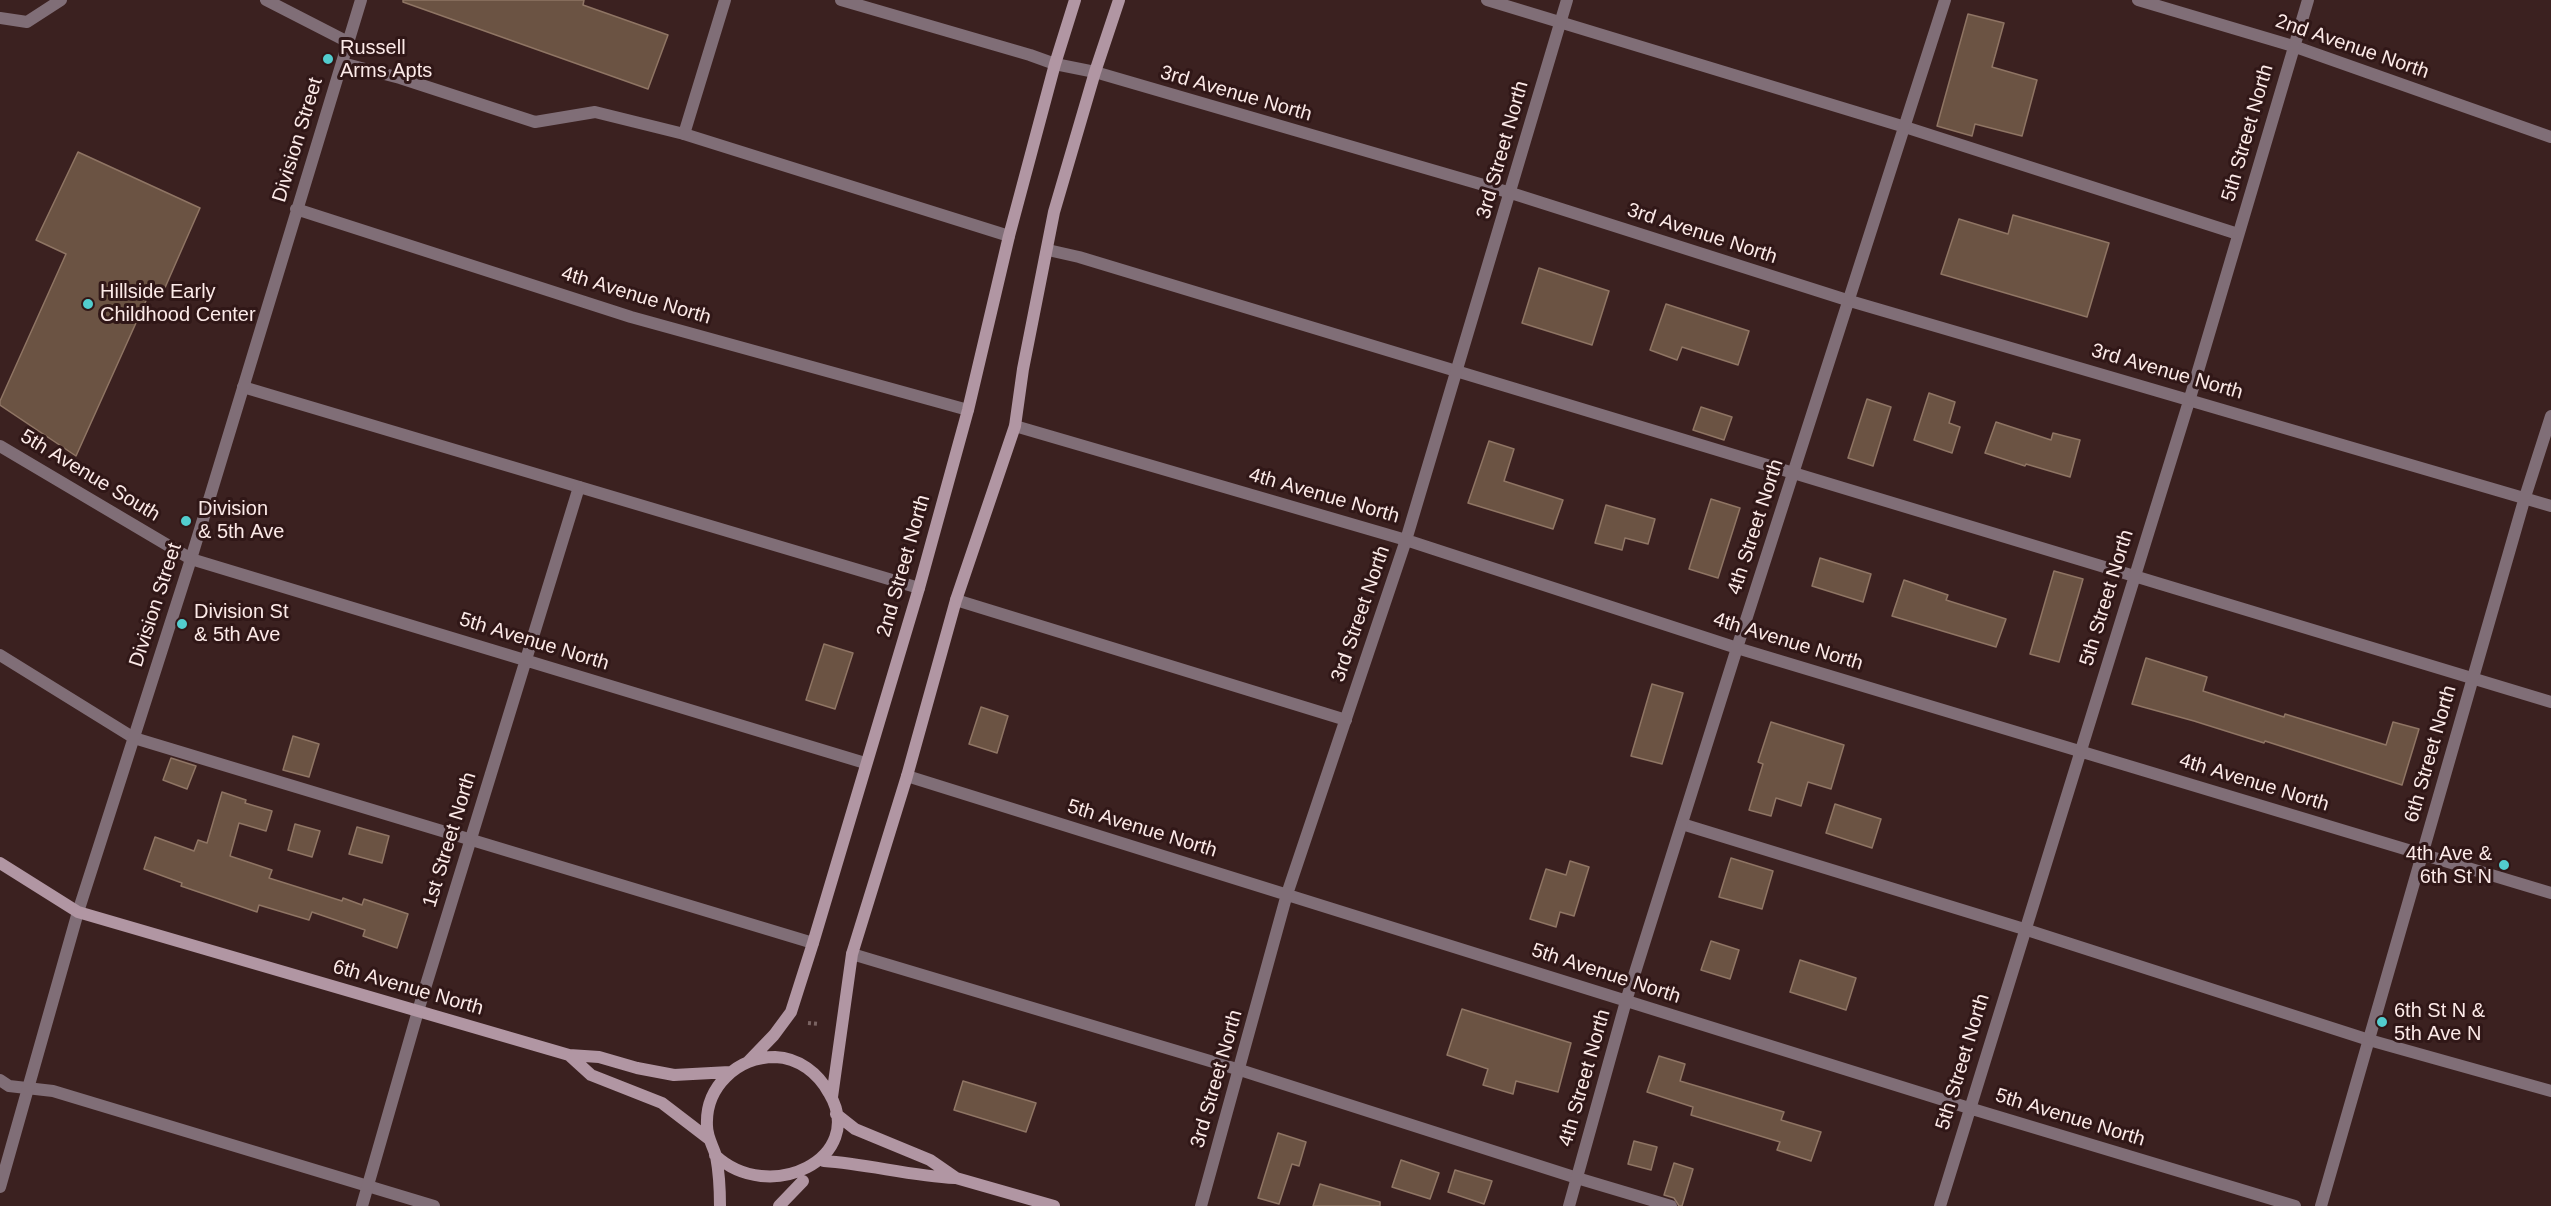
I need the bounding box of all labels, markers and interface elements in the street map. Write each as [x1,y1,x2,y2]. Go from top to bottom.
street label: 2nd Avenue North [2272,9,2432,85]
place label: Russell Arms Apts [340,36,432,83]
marker: Russell Arms Apts [321,52,335,66]
street label: 3rd Avenue North [1158,61,1314,127]
street label: 5th Street North [2217,62,2279,204]
street label: Division Street [268,75,328,205]
street label: 3rd Street North [1472,78,1534,222]
street label: 3rd Avenue North [1624,198,1780,270]
street label: 4th Avenue North [558,262,714,330]
place label: Hillside Early Childhood Center [100,280,256,327]
marker: Hillside Early Childhood Center [81,297,95,311]
street label: 3rd Avenue North [2089,339,2245,405]
street label: 5th Avenue South [16,425,164,527]
street label: 4th Street North [1723,456,1789,598]
street label: 4th Avenue North [1246,463,1402,529]
street label: 2nd Street North [872,492,936,640]
place label: Division & 5th Ave [198,497,284,544]
marker: Division & 5th Ave [179,514,193,528]
street label: 5th Street North [2075,527,2139,669]
street label: Division Street [125,540,187,670]
street label: 3rd Street North [1326,543,1396,685]
place label: Division St & 5th Ave [194,600,288,647]
street label: 5th Avenue North [456,608,612,676]
street label: 4th Avenue North [1710,608,1866,676]
marker: Division St & 5th Ave [175,617,189,631]
street label: 6th Street North [2400,683,2462,825]
street label: 4th Avenue North [2176,749,2332,817]
street label: 1st Street North [418,770,482,910]
street label: 5th Avenue North [1064,795,1220,863]
place label: 4th Ave & 6th St N [2406,842,2492,889]
marker: 4th Ave & 6th St N [2497,858,2511,872]
street label: 5th Avenue North [1528,939,1684,1009]
street label: 6th Avenue North [330,955,486,1021]
street label: 5th Street North [1931,991,1995,1133]
place label: 6th St N & 5th Ave N [2394,999,2485,1046]
street label: 3rd Street North [1186,1007,1248,1151]
street label: 4th Street North [1554,1007,1616,1149]
marker: 6th St N & 5th Ave N [2375,1015,2389,1029]
street label: 5th Avenue North [1992,1084,2148,1152]

